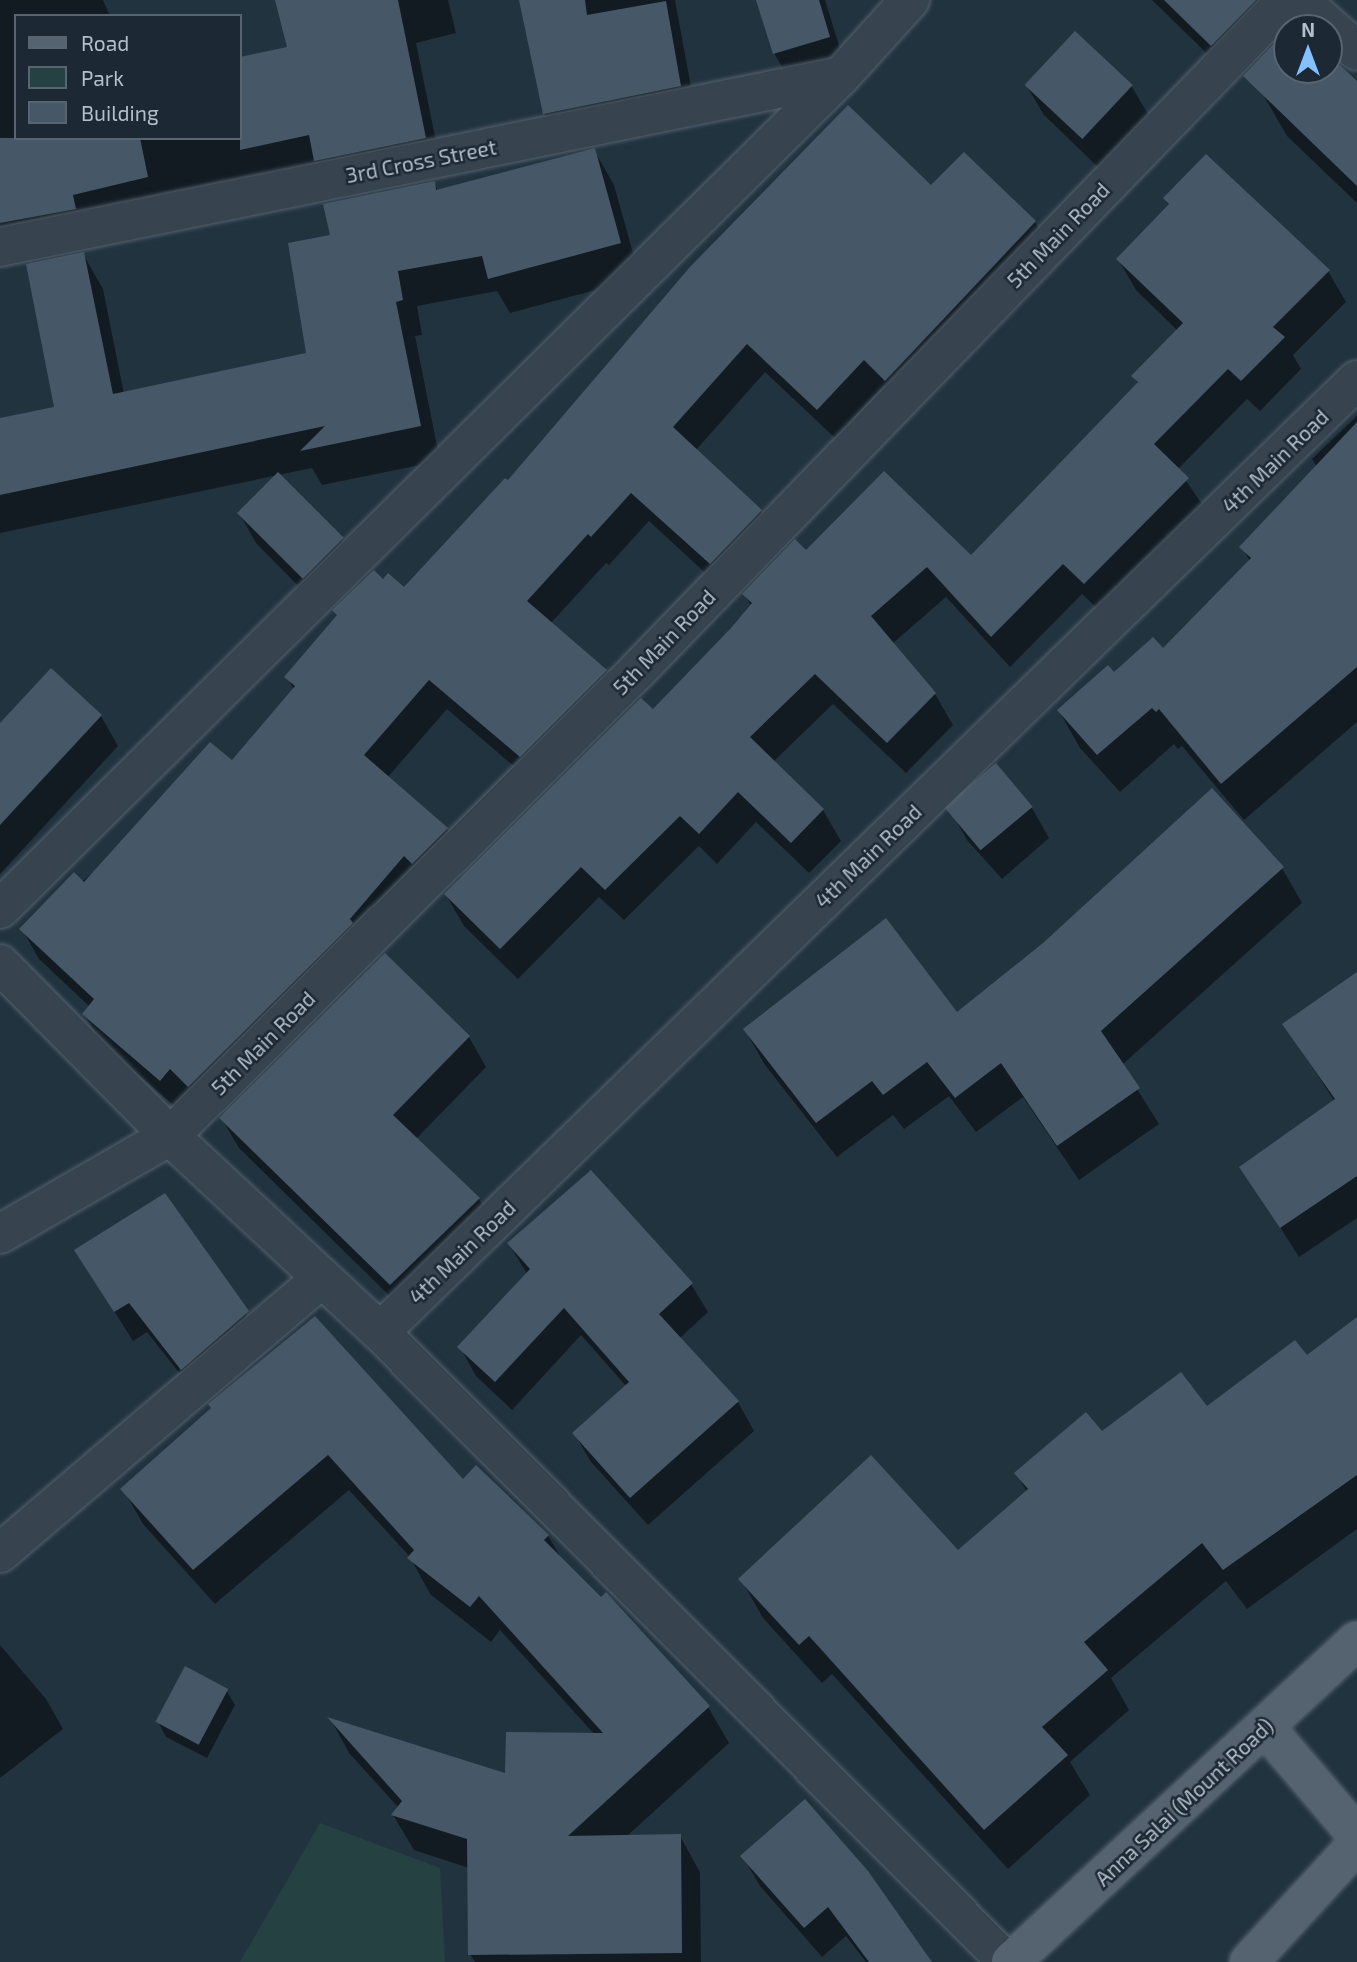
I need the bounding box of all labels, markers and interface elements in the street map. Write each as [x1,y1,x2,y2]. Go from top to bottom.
legend [14,14,242,140]
north arrow [1273,14,1343,84]
text: N [1301,18,1315,41]
text: Road [81,30,129,55]
text: Park [81,65,124,90]
text: Building [81,100,159,125]
street label: 3rd Cross Street [343,134,499,188]
street label: 5th Main Road [1002,177,1114,293]
street label: 4th Main Road [1217,404,1333,518]
street label: 5th Main Road [608,584,720,700]
street label: 4th Main Road [810,799,926,913]
street label: 5th Main Road [206,986,320,1100]
street label: 4th Main Road [404,1195,520,1309]
street label: Anna Salai (Mount Road) [1090,1713,1278,1891]

